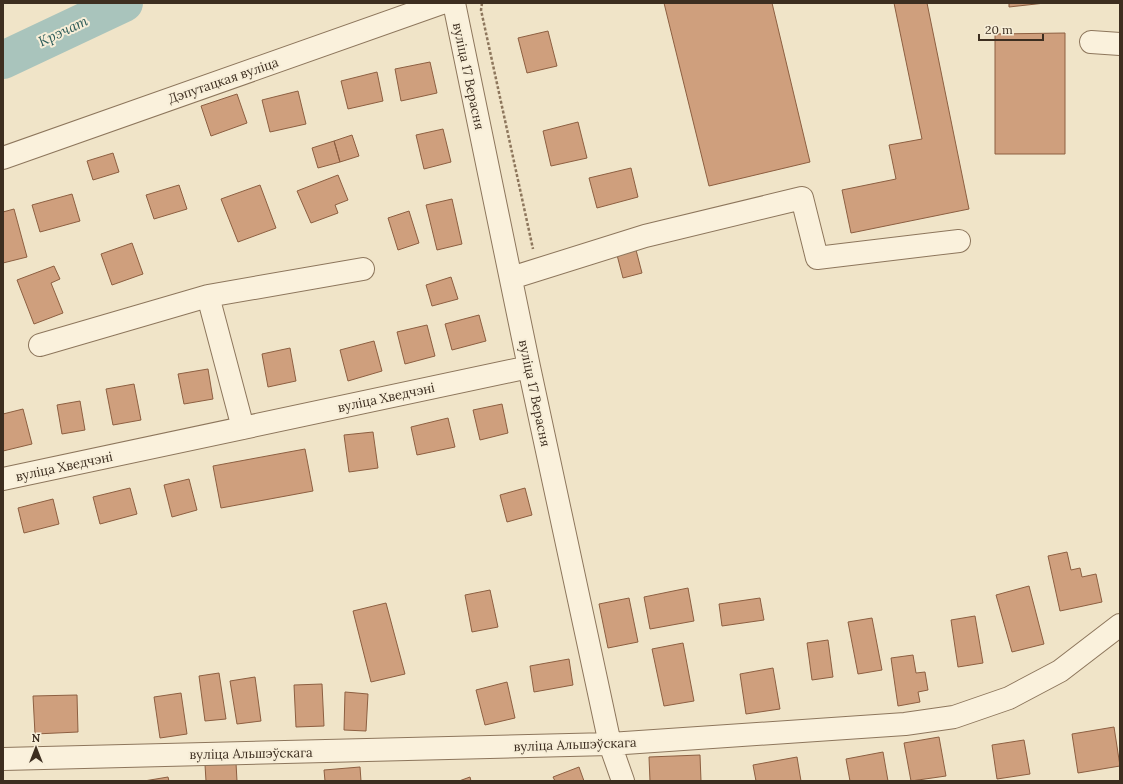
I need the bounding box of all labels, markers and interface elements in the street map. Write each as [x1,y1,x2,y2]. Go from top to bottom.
water label: Крэчат [35,11,91,50]
scale bar [979,16,1043,42]
street label: вуліца 17 Верасня [449,21,488,131]
text: 20 m [985,22,1013,37]
street label: Дэпутацкая вуліца [166,54,281,107]
street label: вуліца 17 Верасня [515,338,554,448]
street label: вуліца Хведчэні [336,379,437,416]
street label: вуліца Хведчэні [14,448,115,485]
north arrow [16,728,56,768]
text: N [32,731,41,745]
street label: вуліца Альшэўскага [513,734,637,755]
street label: вуліца Альшэўскага [189,744,313,763]

